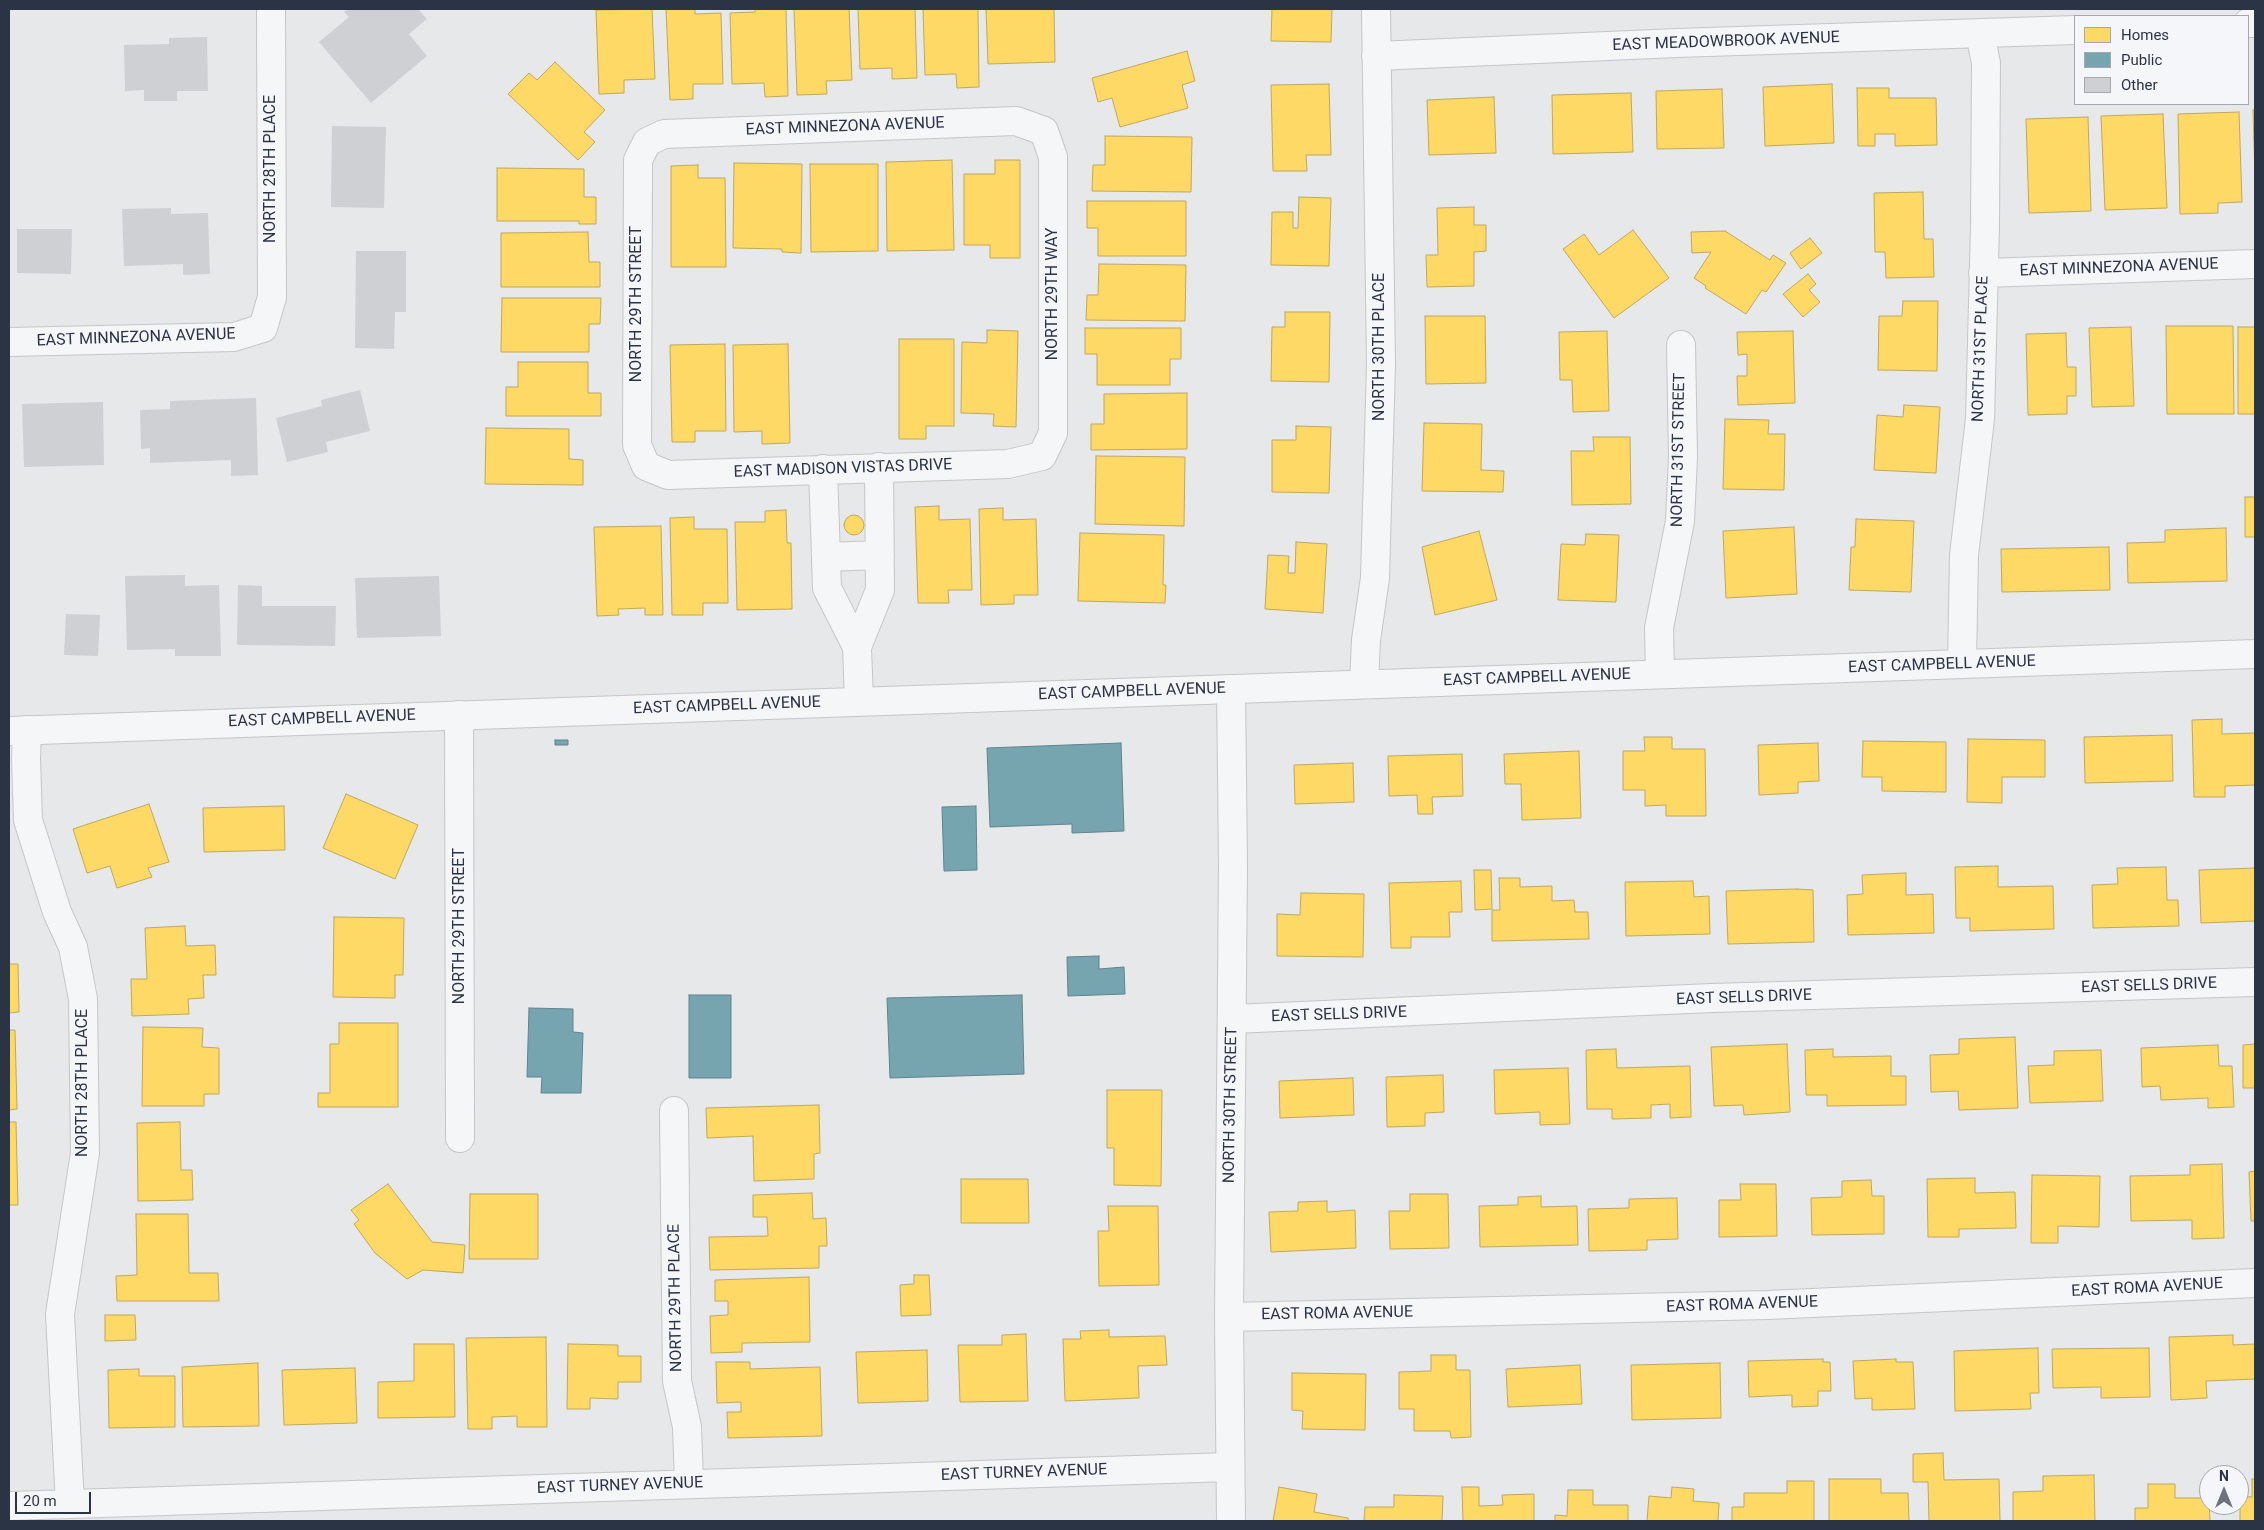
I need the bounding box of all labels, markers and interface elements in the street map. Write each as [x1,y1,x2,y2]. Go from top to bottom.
legend [2074,15,2249,105]
text: Homes [2121,26,2169,44]
street label: EAST MEADOWBROOK AVENUE [1612,28,1840,56]
text: Public [2121,51,2162,69]
text: Other [2121,76,2158,94]
street label: NORTH 28TH PLACE [261,95,281,243]
street label: EAST MINNEZONA AVENUE [745,114,945,140]
street label: NORTH 29TH STREET [627,226,647,382]
street label: NORTH 29TH WAY [1043,228,1063,360]
street label: EAST MINNEZONA AVENUE [2019,255,2219,281]
street label: NORTH 30TH PLACE [1370,273,1390,421]
street label: NORTH 31ST PLACE [1969,276,1993,422]
street label: EAST MINNEZONA AVENUE [36,325,236,351]
street label: NORTH 31ST STREET [1668,373,1690,527]
street label: EAST MADISON VISTAS DRIVE [733,456,953,482]
street label: EAST CAMPBELL AVENUE [1848,652,2036,678]
street label: EAST CAMPBELL AVENUE [1443,665,1631,691]
street label: EAST CAMPBELL AVENUE [1038,679,1226,705]
street label: EAST CAMPBELL AVENUE [633,693,821,719]
street label: EAST CAMPBELL AVENUE [228,706,416,732]
street label: NORTH 29TH STREET [450,848,470,1004]
street label: EAST SELLS DRIVE [2081,974,2217,998]
street label: EAST SELLS DRIVE [1676,986,1812,1010]
street label: EAST SELLS DRIVE [1271,1003,1407,1027]
street label: NORTH 28TH PLACE [73,1009,93,1157]
street label: NORTH 30TH STREET [1220,1027,1242,1183]
street label: NORTH 29TH PLACE [665,1224,687,1372]
street label: EAST ROMA AVENUE [2071,1274,2223,1302]
street label: EAST ROMA AVENUE [1666,1293,1818,1317]
street label: EAST ROMA AVENUE [1261,1303,1413,1325]
street label: EAST TURNEY AVENUE [941,1461,1107,1485]
north arrow [2199,1465,2249,1515]
text: N [2219,1468,2229,1484]
street label: EAST TURNEY AVENUE [537,1474,703,1498]
scale bar [18,1482,94,1514]
text: 20 m [23,1492,57,1510]

